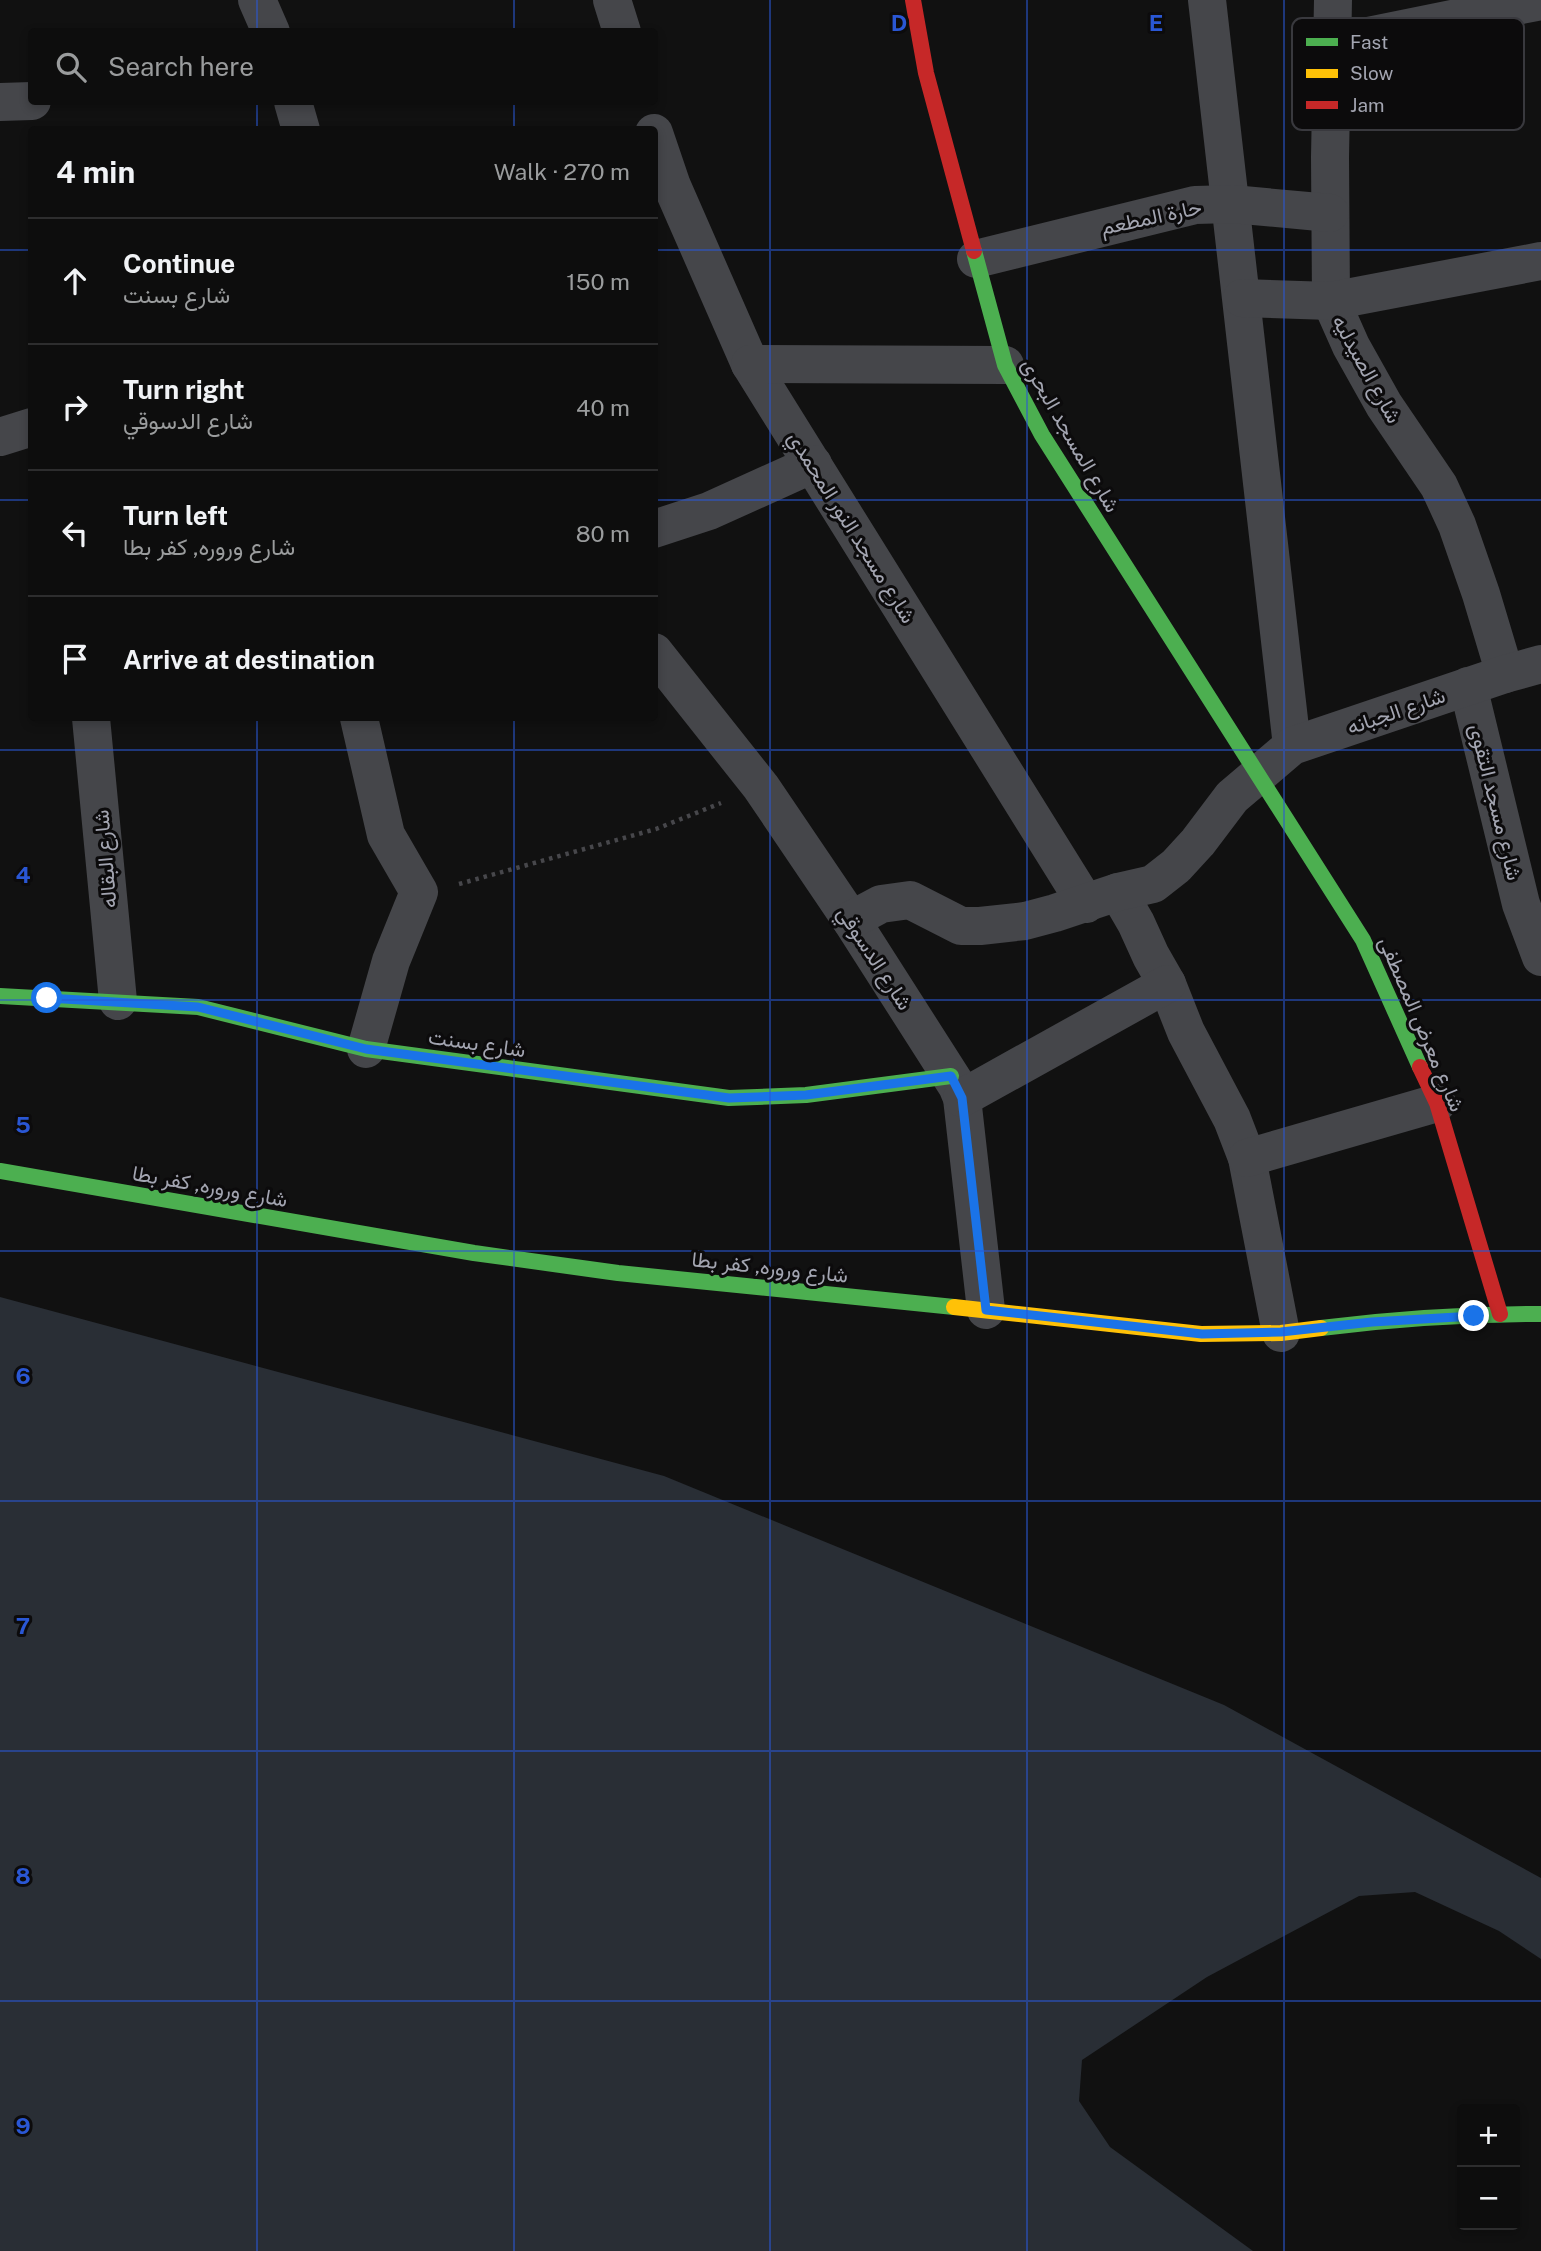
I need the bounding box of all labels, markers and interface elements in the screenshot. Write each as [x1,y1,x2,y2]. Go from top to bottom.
text: D [891,9,907,36]
text: E [1149,9,1163,36]
legend [1292,18,1524,130]
search box [28,28,658,105]
text: Fast [1350,31,1388,53]
icon: search [52,48,90,86]
text: Search here [108,51,254,82]
text: Slow [1350,62,1394,84]
text: Jam [1350,94,1384,116]
text: 4 min [56,154,135,190]
text: Walk · 270 m [494,158,630,185]
street label: حارة المطعم [1098,194,1204,242]
text: Continue [123,248,235,279]
icon: ahead [56,262,94,300]
text: 150 m [566,268,630,295]
text: شارع بسنت [123,281,230,308]
street label: شارع الصيدليه [1325,311,1407,428]
street label: شارع المسجد البحرى [1015,353,1125,518]
text: Turn right [123,374,245,405]
icon: right [56,388,94,426]
text: 40 m [576,394,630,421]
text: شارع الدسوقي [123,407,253,434]
street label: شارع مسجد النور المحمدي [778,426,921,630]
text: Turn left [123,500,228,531]
icon: left [56,514,94,552]
text: 80 m [576,520,630,547]
text: شارع وروره, كفر بطا [123,533,295,560]
icon: arrive [56,640,94,678]
text: Arrive at destination [123,644,375,675]
street label: شارع الجبانه [1344,683,1449,741]
street label: شارع مسجد التقوى [1463,721,1528,883]
street label: شارع البقاله [88,809,124,909]
text: 4 [15,861,31,888]
street label: شارع الدسوقي [828,901,918,1017]
street label: شارع معرض المصطفى [1372,933,1470,1116]
route start [31,982,62,1013]
street label: شارع بسنت [427,1024,527,1064]
text: 5 [15,1111,31,1138]
street label: شارع وروره, كفر بطا [130,1160,290,1214]
street label: شارع وروره, كفر بطا [690,1246,849,1290]
route end [1458,1300,1489,1331]
text: 6 [15,1362,31,1389]
text: 7 [16,1612,30,1639]
text: 8 [15,1862,31,1889]
map controls [1457,2104,1520,2230]
button: + [1457,2104,1520,2167]
text: 9 [15,2112,31,2139]
button: − [1457,2167,1520,2230]

